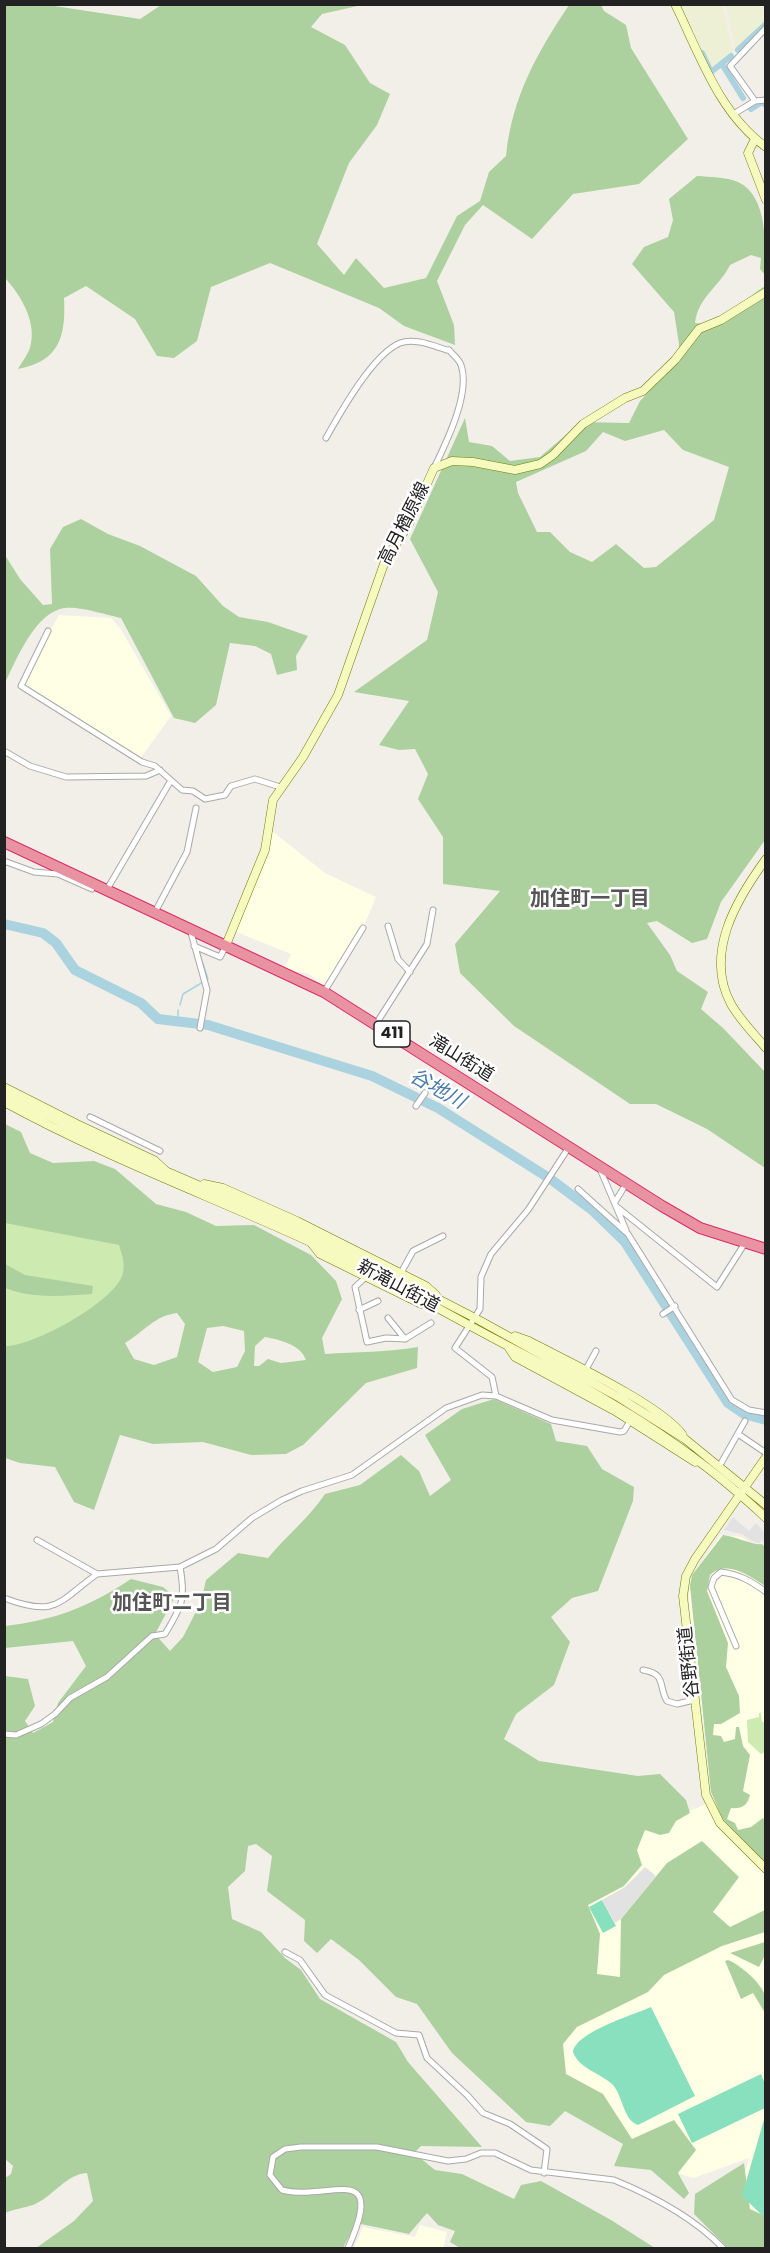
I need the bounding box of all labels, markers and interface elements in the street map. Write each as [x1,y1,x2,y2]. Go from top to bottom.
street label: 高月楢原線 [375,479,435,569]
district label: 加住町一丁目 [530,888,650,912]
road number: 411 [374,1021,410,1047]
street label: 滝山街道 [425,1031,497,1087]
water label: 谷地川 [405,1065,469,1115]
street label: 新滝山街道 [353,1256,443,1318]
district label: 加住町二丁目 [112,1592,232,1616]
street label: 谷野街道 [675,1625,705,1699]

